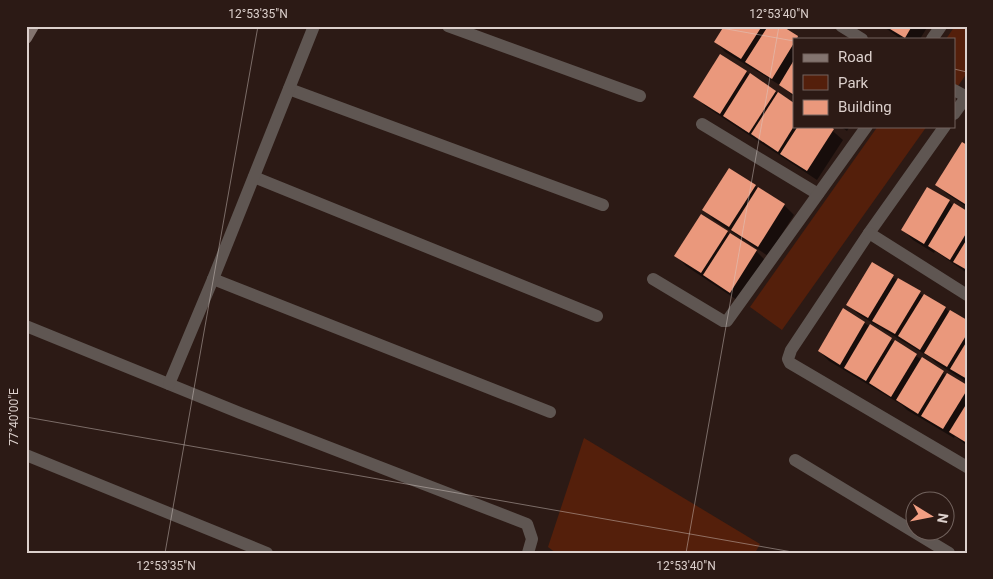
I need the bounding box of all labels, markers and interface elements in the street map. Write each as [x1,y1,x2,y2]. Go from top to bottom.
text: 12°53'35"N [228,7,288,21]
text: 12°53'40"N [749,7,809,21]
legend [793,38,956,128]
text: Road [838,48,872,66]
text: Park [838,74,869,92]
text: Building [838,98,892,116]
text: 77°40'00"E [7,388,21,446]
north arrow [906,492,956,542]
text: N [934,512,952,525]
text: 12°53'35"N [136,559,196,573]
text: 12°53'40"N [656,559,716,573]

